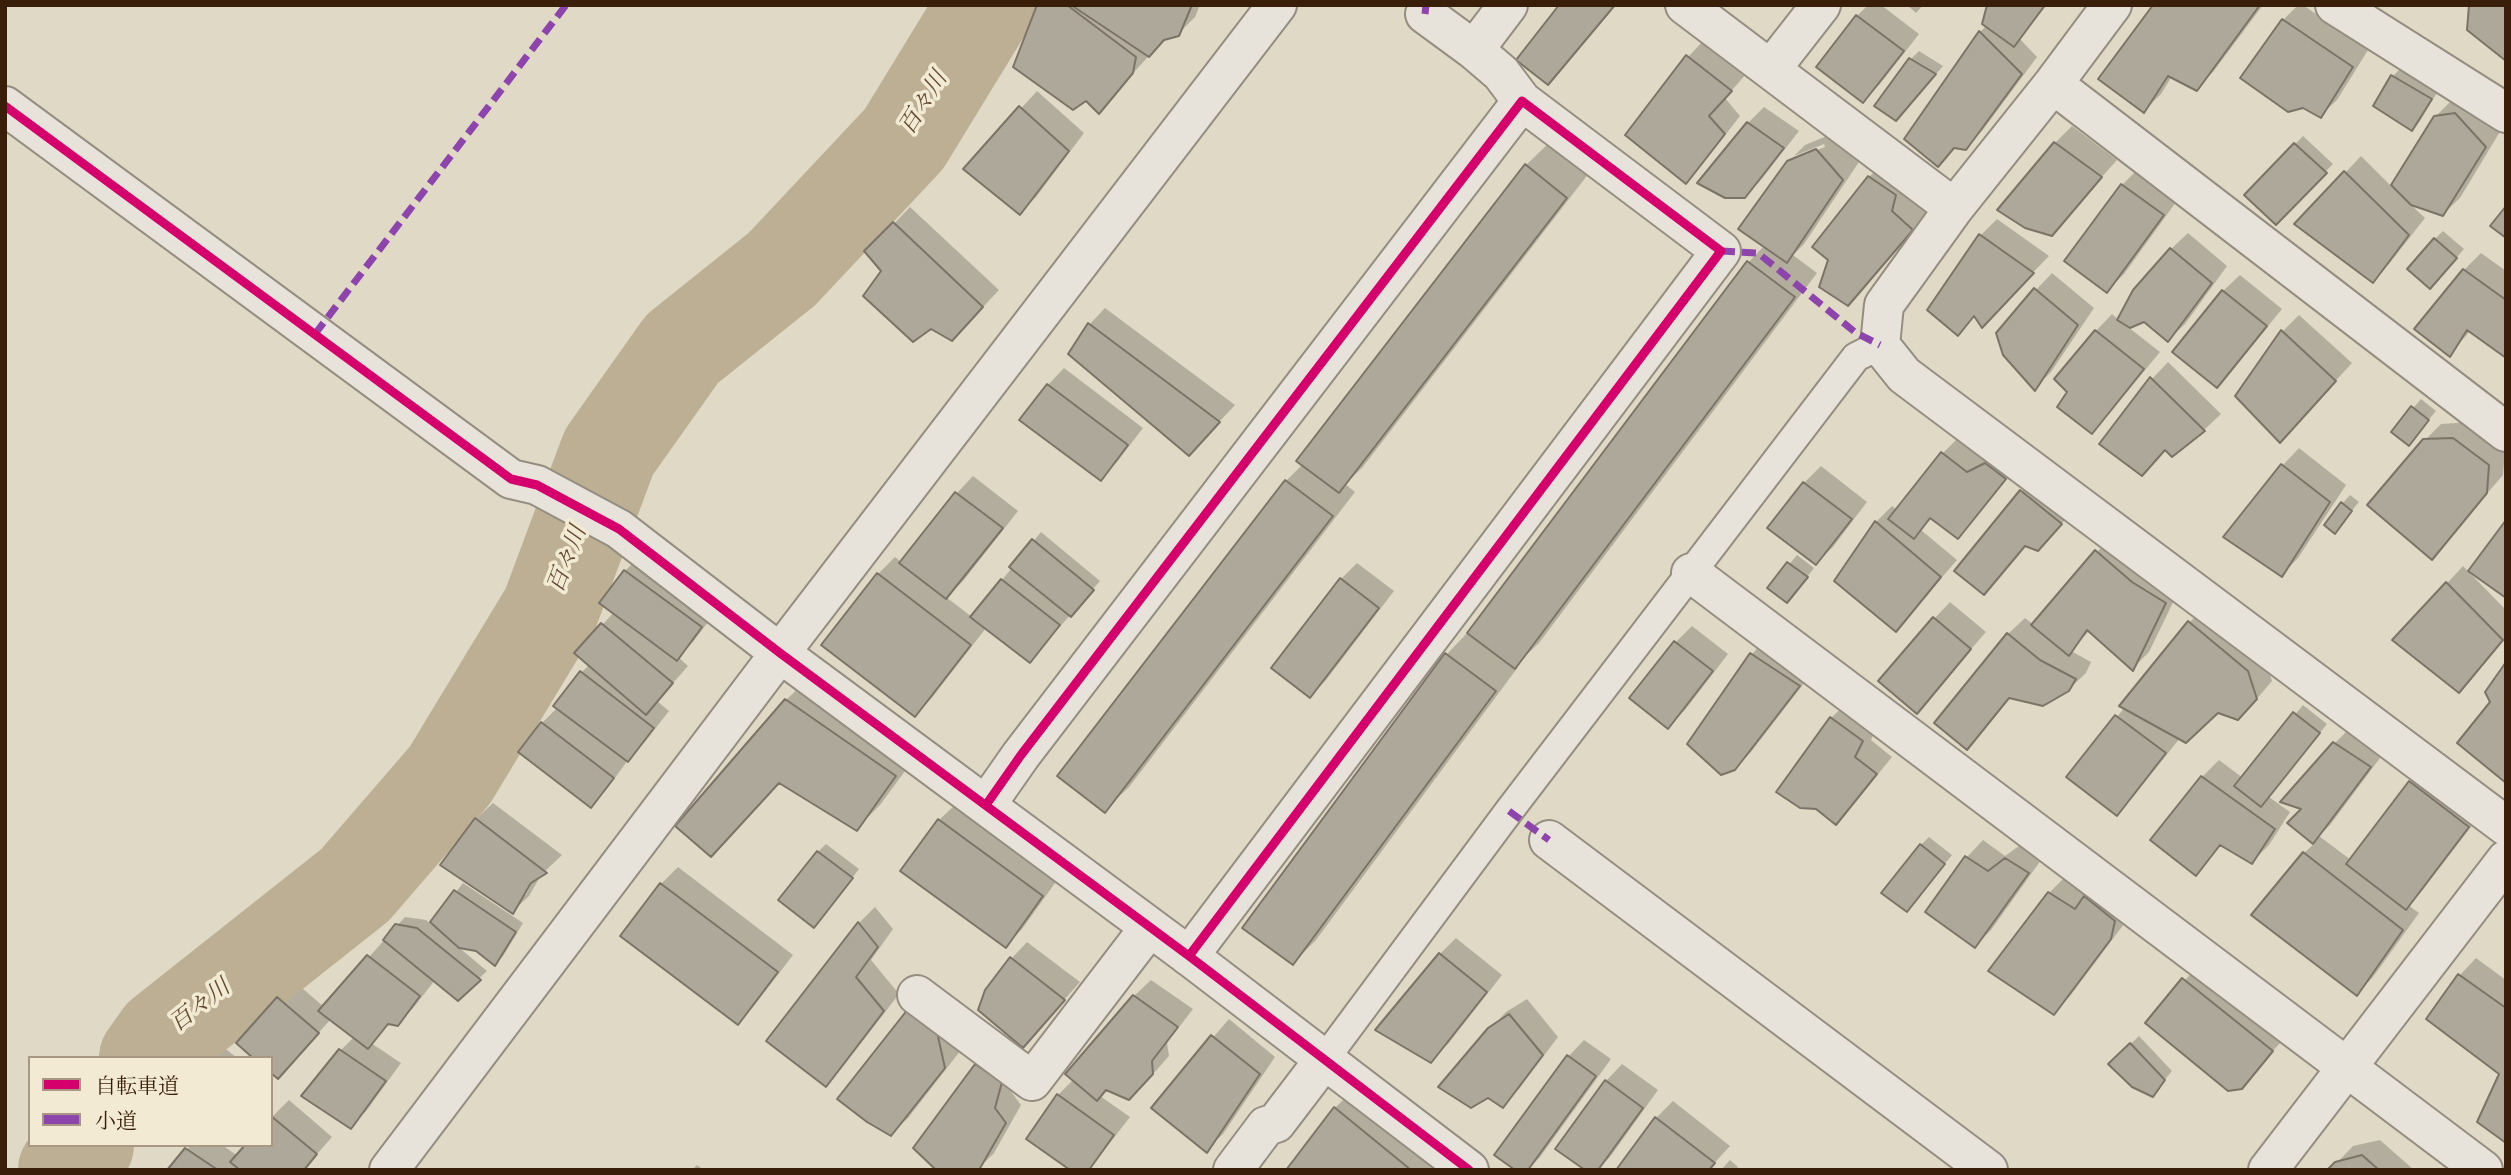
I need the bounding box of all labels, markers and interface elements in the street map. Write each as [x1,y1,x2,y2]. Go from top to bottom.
water label: 百々川 [895,67,955,141]
water label: 百々川 [544,523,594,597]
water label: 百々川 [165,975,237,1039]
legend [28,1056,273,1147]
text: 自転車道 [95,1074,179,1101]
text: 小道 [95,1109,137,1136]

